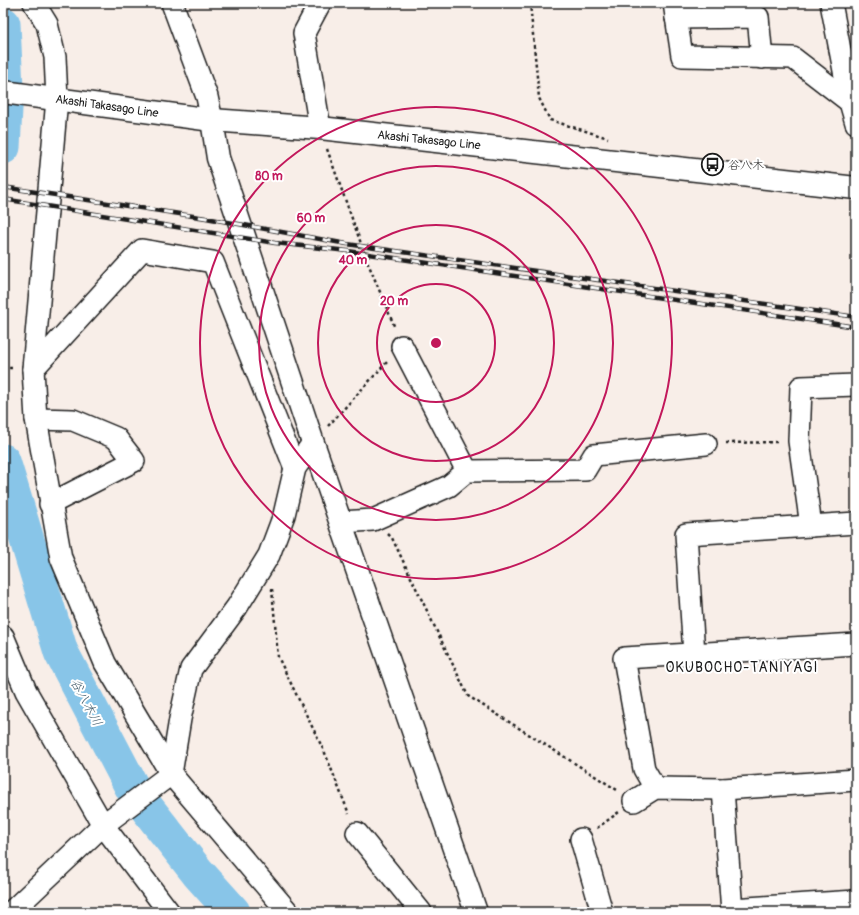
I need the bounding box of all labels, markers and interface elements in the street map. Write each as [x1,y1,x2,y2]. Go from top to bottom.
street label: Akashi Takasago Line [54,92,159,121]
street label: Akashi Takasago Line [377,128,481,153]
bus stop icon: 谷八木 [699,152,725,178]
place label: 谷八木 [728,158,764,173]
text: 80 m [255,169,283,184]
text: 60 m [297,211,326,226]
text: 40 m [338,253,368,268]
text: 20 m [380,294,408,309]
centre of rings [429,336,443,350]
district label: OKUBOCHO-TANIYAGI [665,659,819,676]
water label: 谷八木川 [67,676,105,729]

